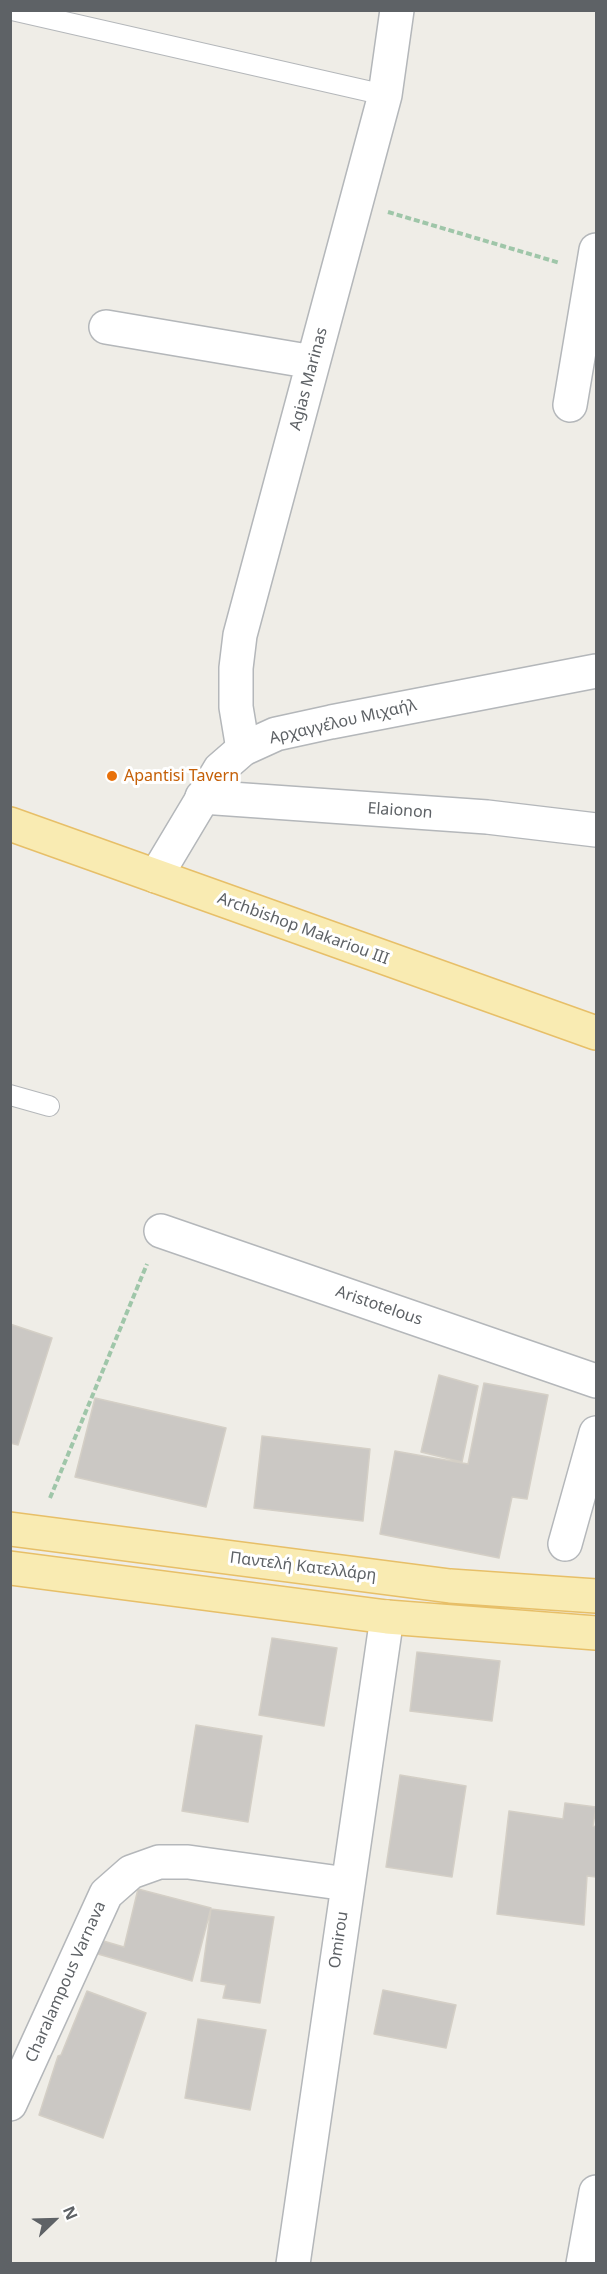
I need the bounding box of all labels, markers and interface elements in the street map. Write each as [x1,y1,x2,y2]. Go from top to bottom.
street label: Agias Marinas [286,325,332,433]
street label: Αρχαγγέλου Μιχαήλ [268,696,418,748]
place label: Apantisi Tavern [124,766,239,786]
marker: Apantisi Tavern [105,769,119,783]
street label: Elaionon [367,799,433,823]
street label: Archbishop Makariou III [215,889,391,969]
street label: Aristotelous [333,1282,425,1330]
street label: Παντελή Κατελλάρη [229,1548,377,1586]
street label: Charalampous Varnava [22,1898,110,2066]
street label: Omirou [325,1910,353,1970]
north arrow [24,2190,84,2250]
text: N [58,2203,83,2223]

